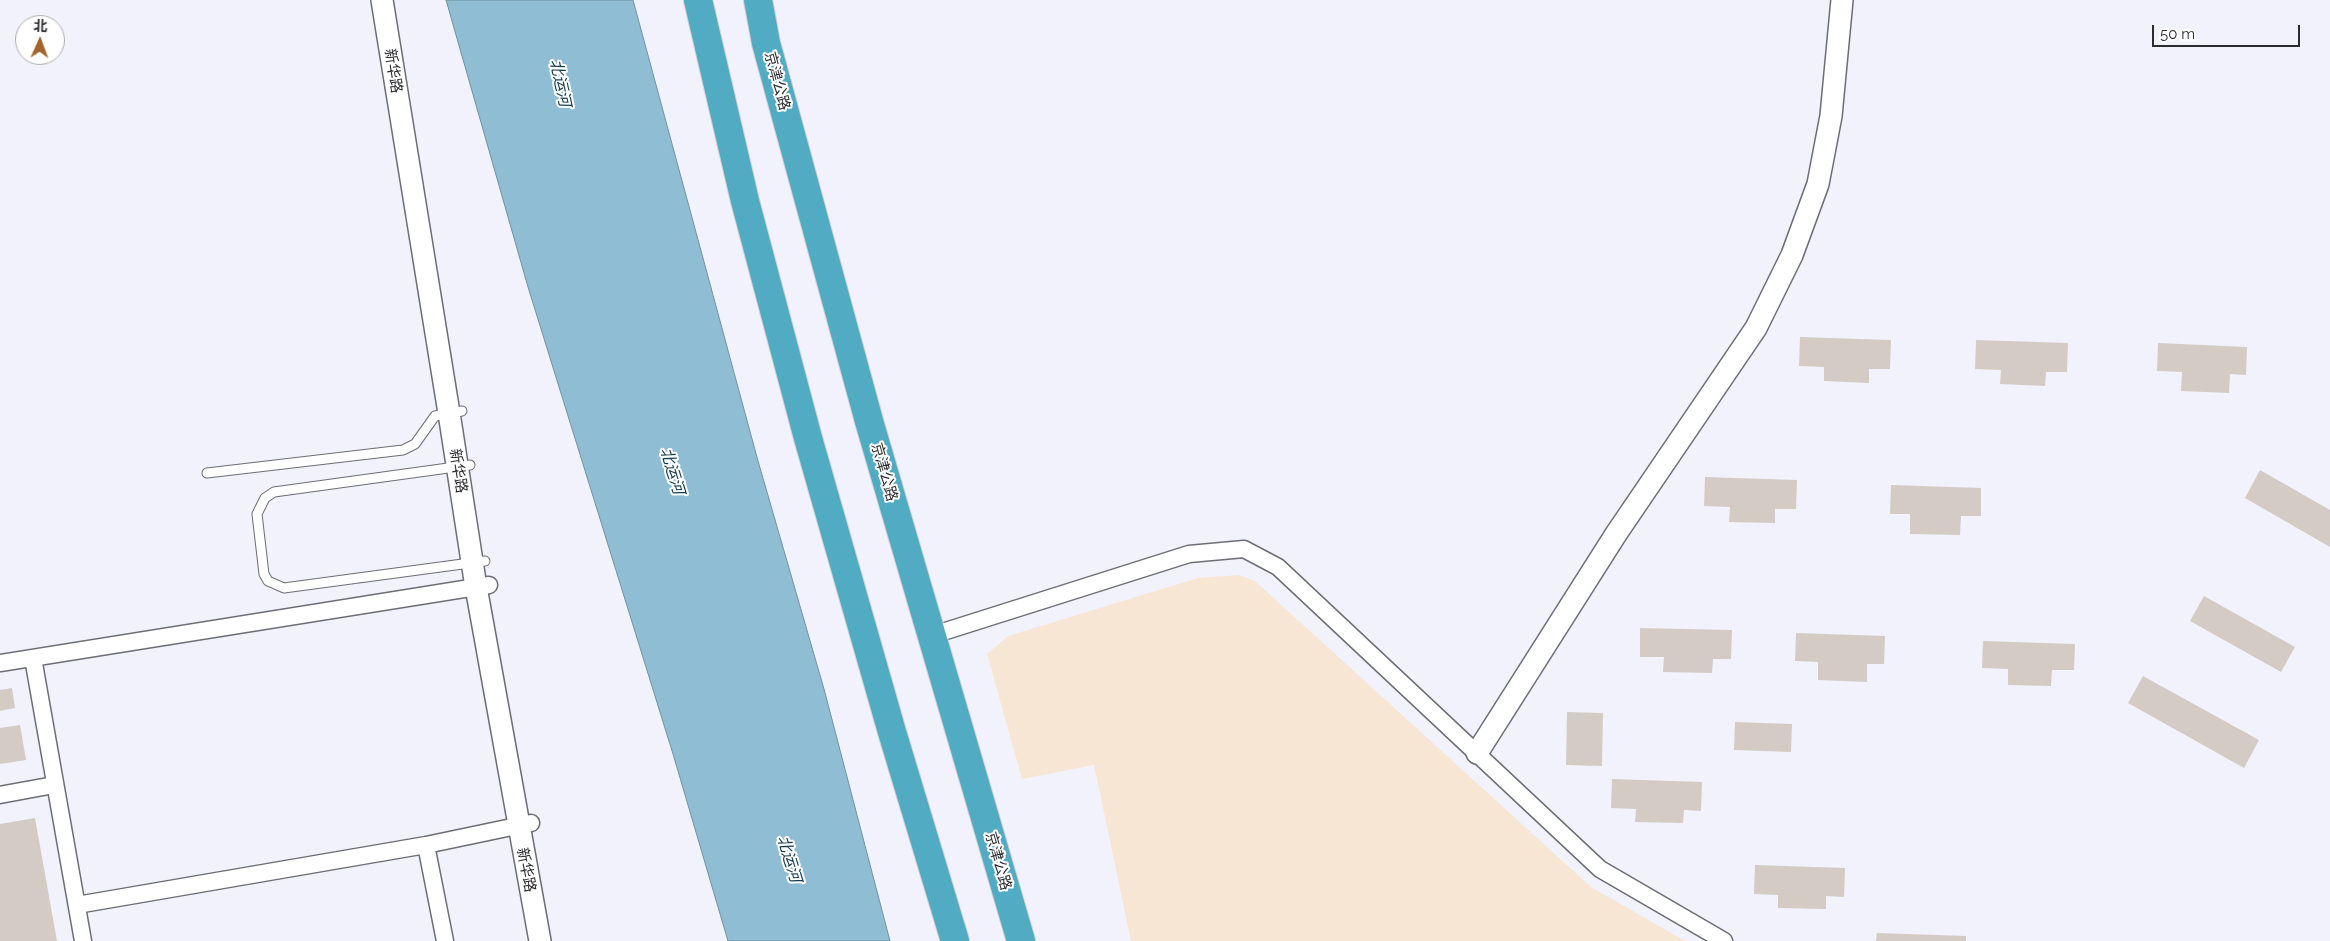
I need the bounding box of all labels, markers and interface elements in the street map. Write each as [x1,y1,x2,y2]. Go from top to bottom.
north arrow [15,15,65,65]
scale bar [2155,15,2302,47]
text: 北 [33,18,48,34]
text: 50 m [2160,25,2195,43]
street label: 新华路 [381,47,405,95]
street label: 京津公路 [761,50,793,112]
water label: 北运河 [546,58,574,108]
street label: 京津公路 [867,441,901,503]
water label: 北运河 [656,445,688,497]
street label: 新华路 [446,447,470,495]
street label: 京津公路 [981,830,1015,892]
water label: 北运河 [773,833,805,885]
street label: 新华路 [513,846,539,894]

